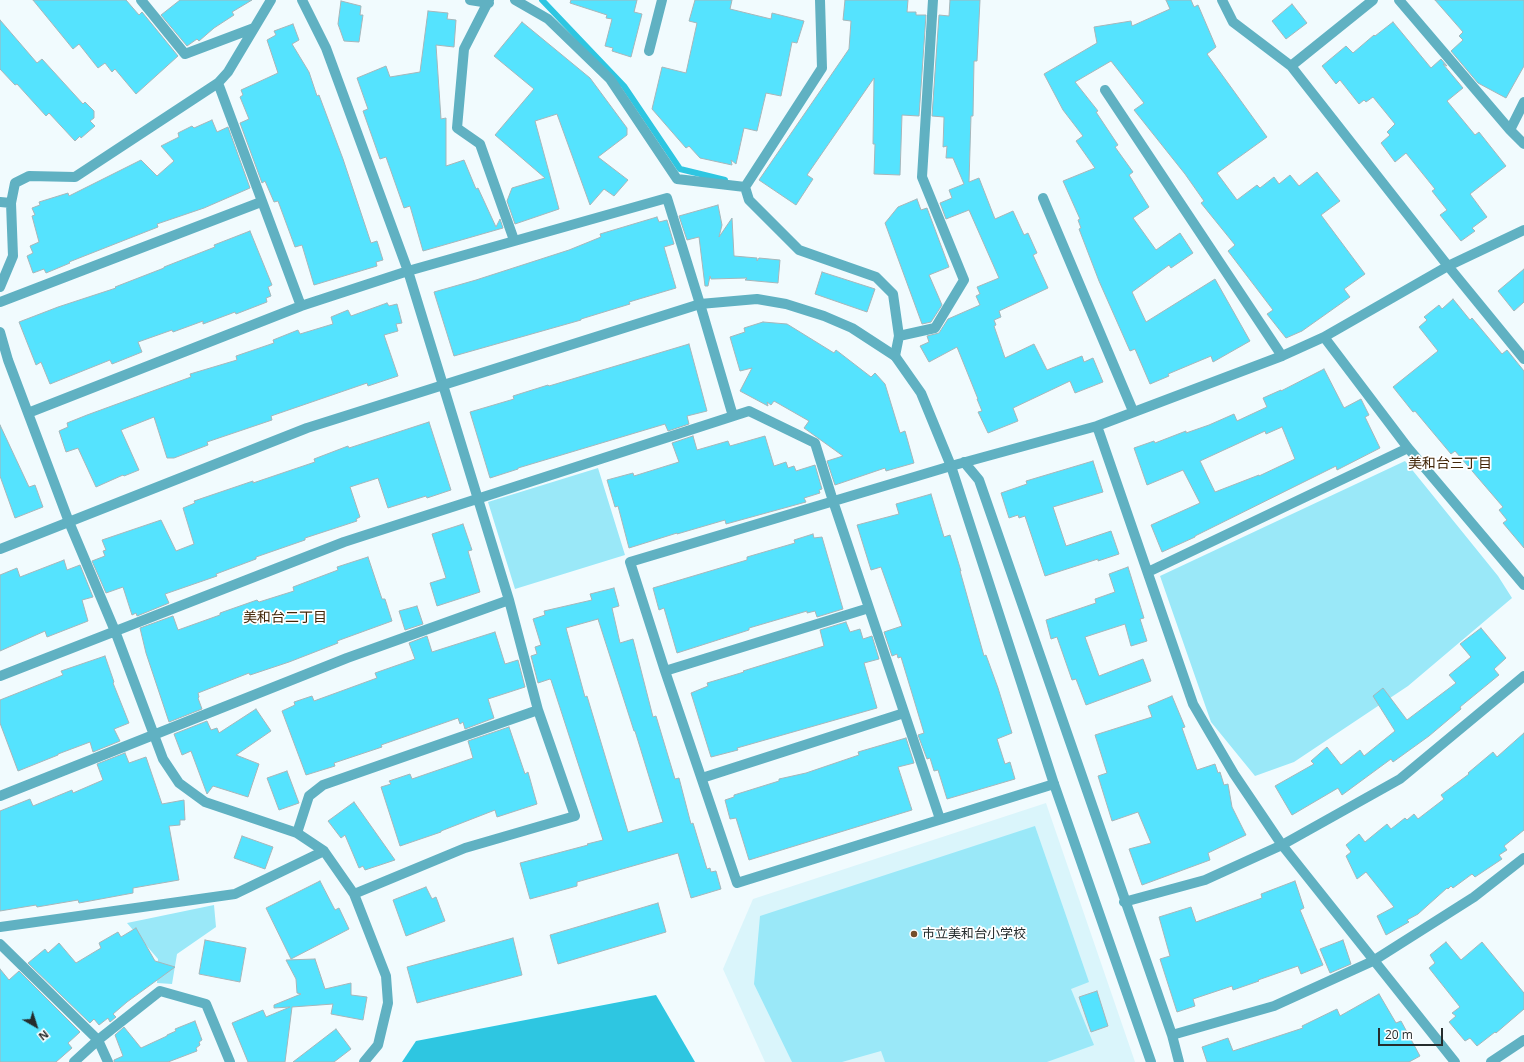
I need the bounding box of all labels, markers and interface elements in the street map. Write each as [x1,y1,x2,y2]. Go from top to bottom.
district label: 美和台三丁目 [1408,456,1492,472]
district label: 美和台二丁目 [243,610,327,626]
place label: 市立美和台小学校 [922,926,1026,942]
marker: 市立美和台小学校 [909,929,919,939]
north arrow [16,1006,56,1046]
scale bar [1380,1020,1445,1046]
text: 20 m [1385,1026,1413,1043]
text: N [36,1027,52,1044]

